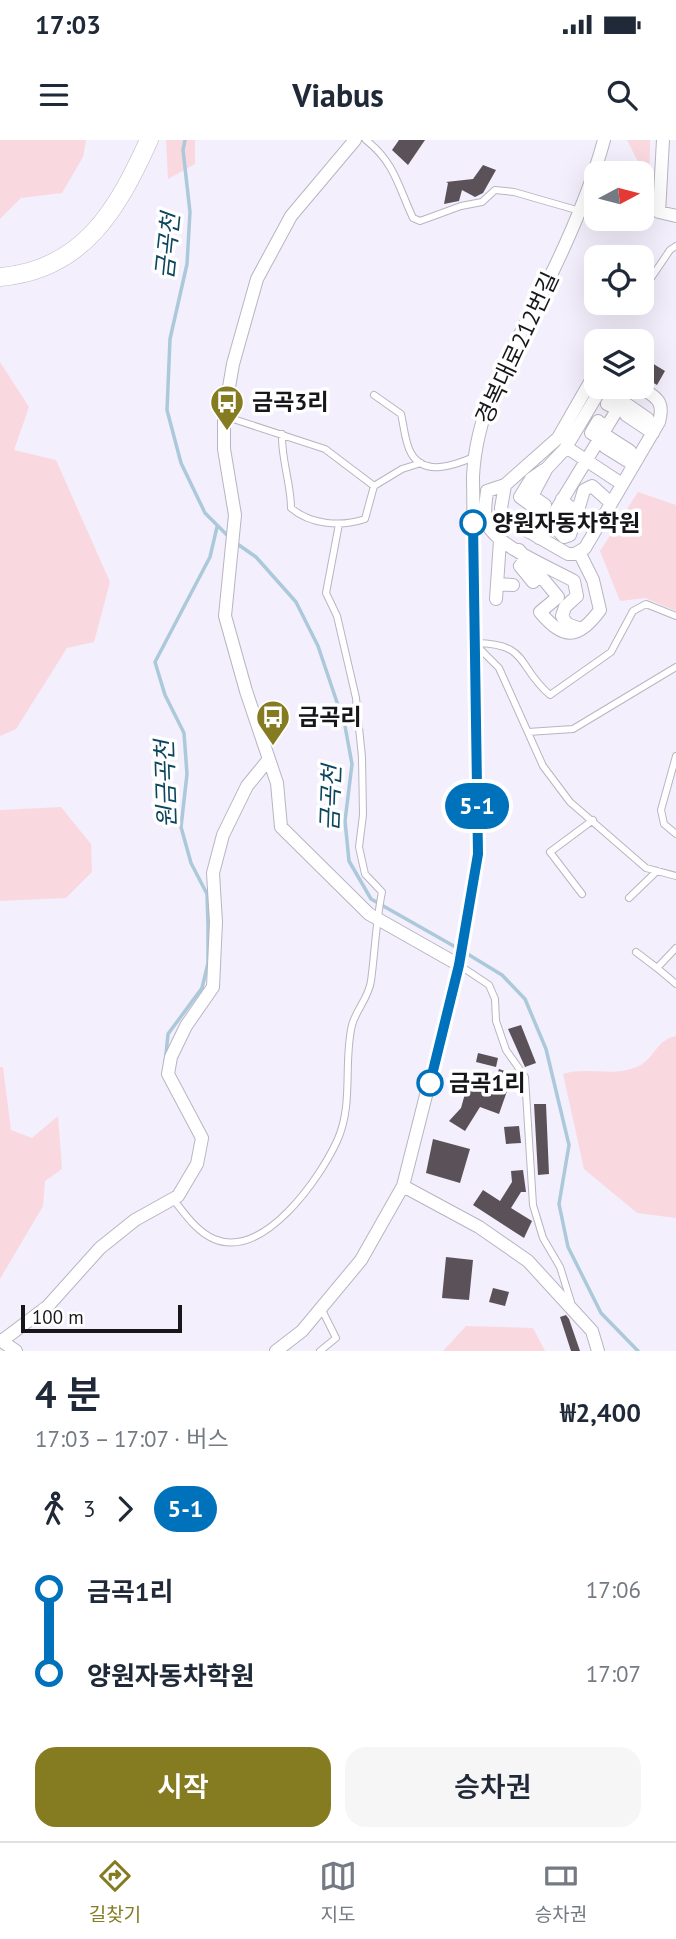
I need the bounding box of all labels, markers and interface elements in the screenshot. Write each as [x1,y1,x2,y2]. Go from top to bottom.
text: 17:03 [35,8,101,41]
text: Viabus [292,74,384,116]
icon: menu [35,76,73,114]
icon: search [603,76,641,114]
north arrow [584,161,654,231]
map controls [584,161,654,399]
water label: 금곡천 [149,208,187,281]
button: locate [584,245,654,315]
street label: 경복대로212번길 [469,267,564,428]
button: layers [584,329,654,399]
bus stop icon: 금곡3리 [208,383,246,432]
place label: 금곡3리 [252,387,329,416]
place label: 양원자동차학원 [492,508,640,537]
marker: 양원자동차학원 [460,510,486,536]
bus stop icon: 금곡리 [254,698,292,747]
place label: 금곡리 [298,702,361,731]
water label: 원금곡천 [148,736,183,829]
water label: 금곡천 [314,761,347,832]
line badge: 5-1 [437,783,517,829]
text: 5-1 [459,790,495,821]
place label: 금곡1리 [449,1068,526,1097]
marker: 금곡1리 [417,1070,443,1096]
scale bar [21,1302,182,1334]
text: 100 m [32,1305,84,1329]
text: 4 분 [35,1369,101,1418]
text: ₩2,400 [560,1396,641,1429]
text: 17:03 – 17:07 · 버스 [35,1424,229,1453]
icon: walk [35,1490,73,1528]
icon: forward [106,1490,144,1528]
text: 5-1 [168,1493,203,1524]
text: 3 [83,1494,96,1523]
text: 금곡1리 [87,1575,174,1608]
text: 17:06 [586,1575,641,1604]
text: 양원자동차학원 [87,1659,254,1692]
text: 17:07 [586,1659,641,1688]
button: 시작 [35,1747,331,1827]
button: 승차권 [345,1747,641,1827]
tab: 길찾기 [89,1857,141,1926]
tab: 지도 [319,1857,357,1926]
tab: 승차권 [535,1857,587,1926]

